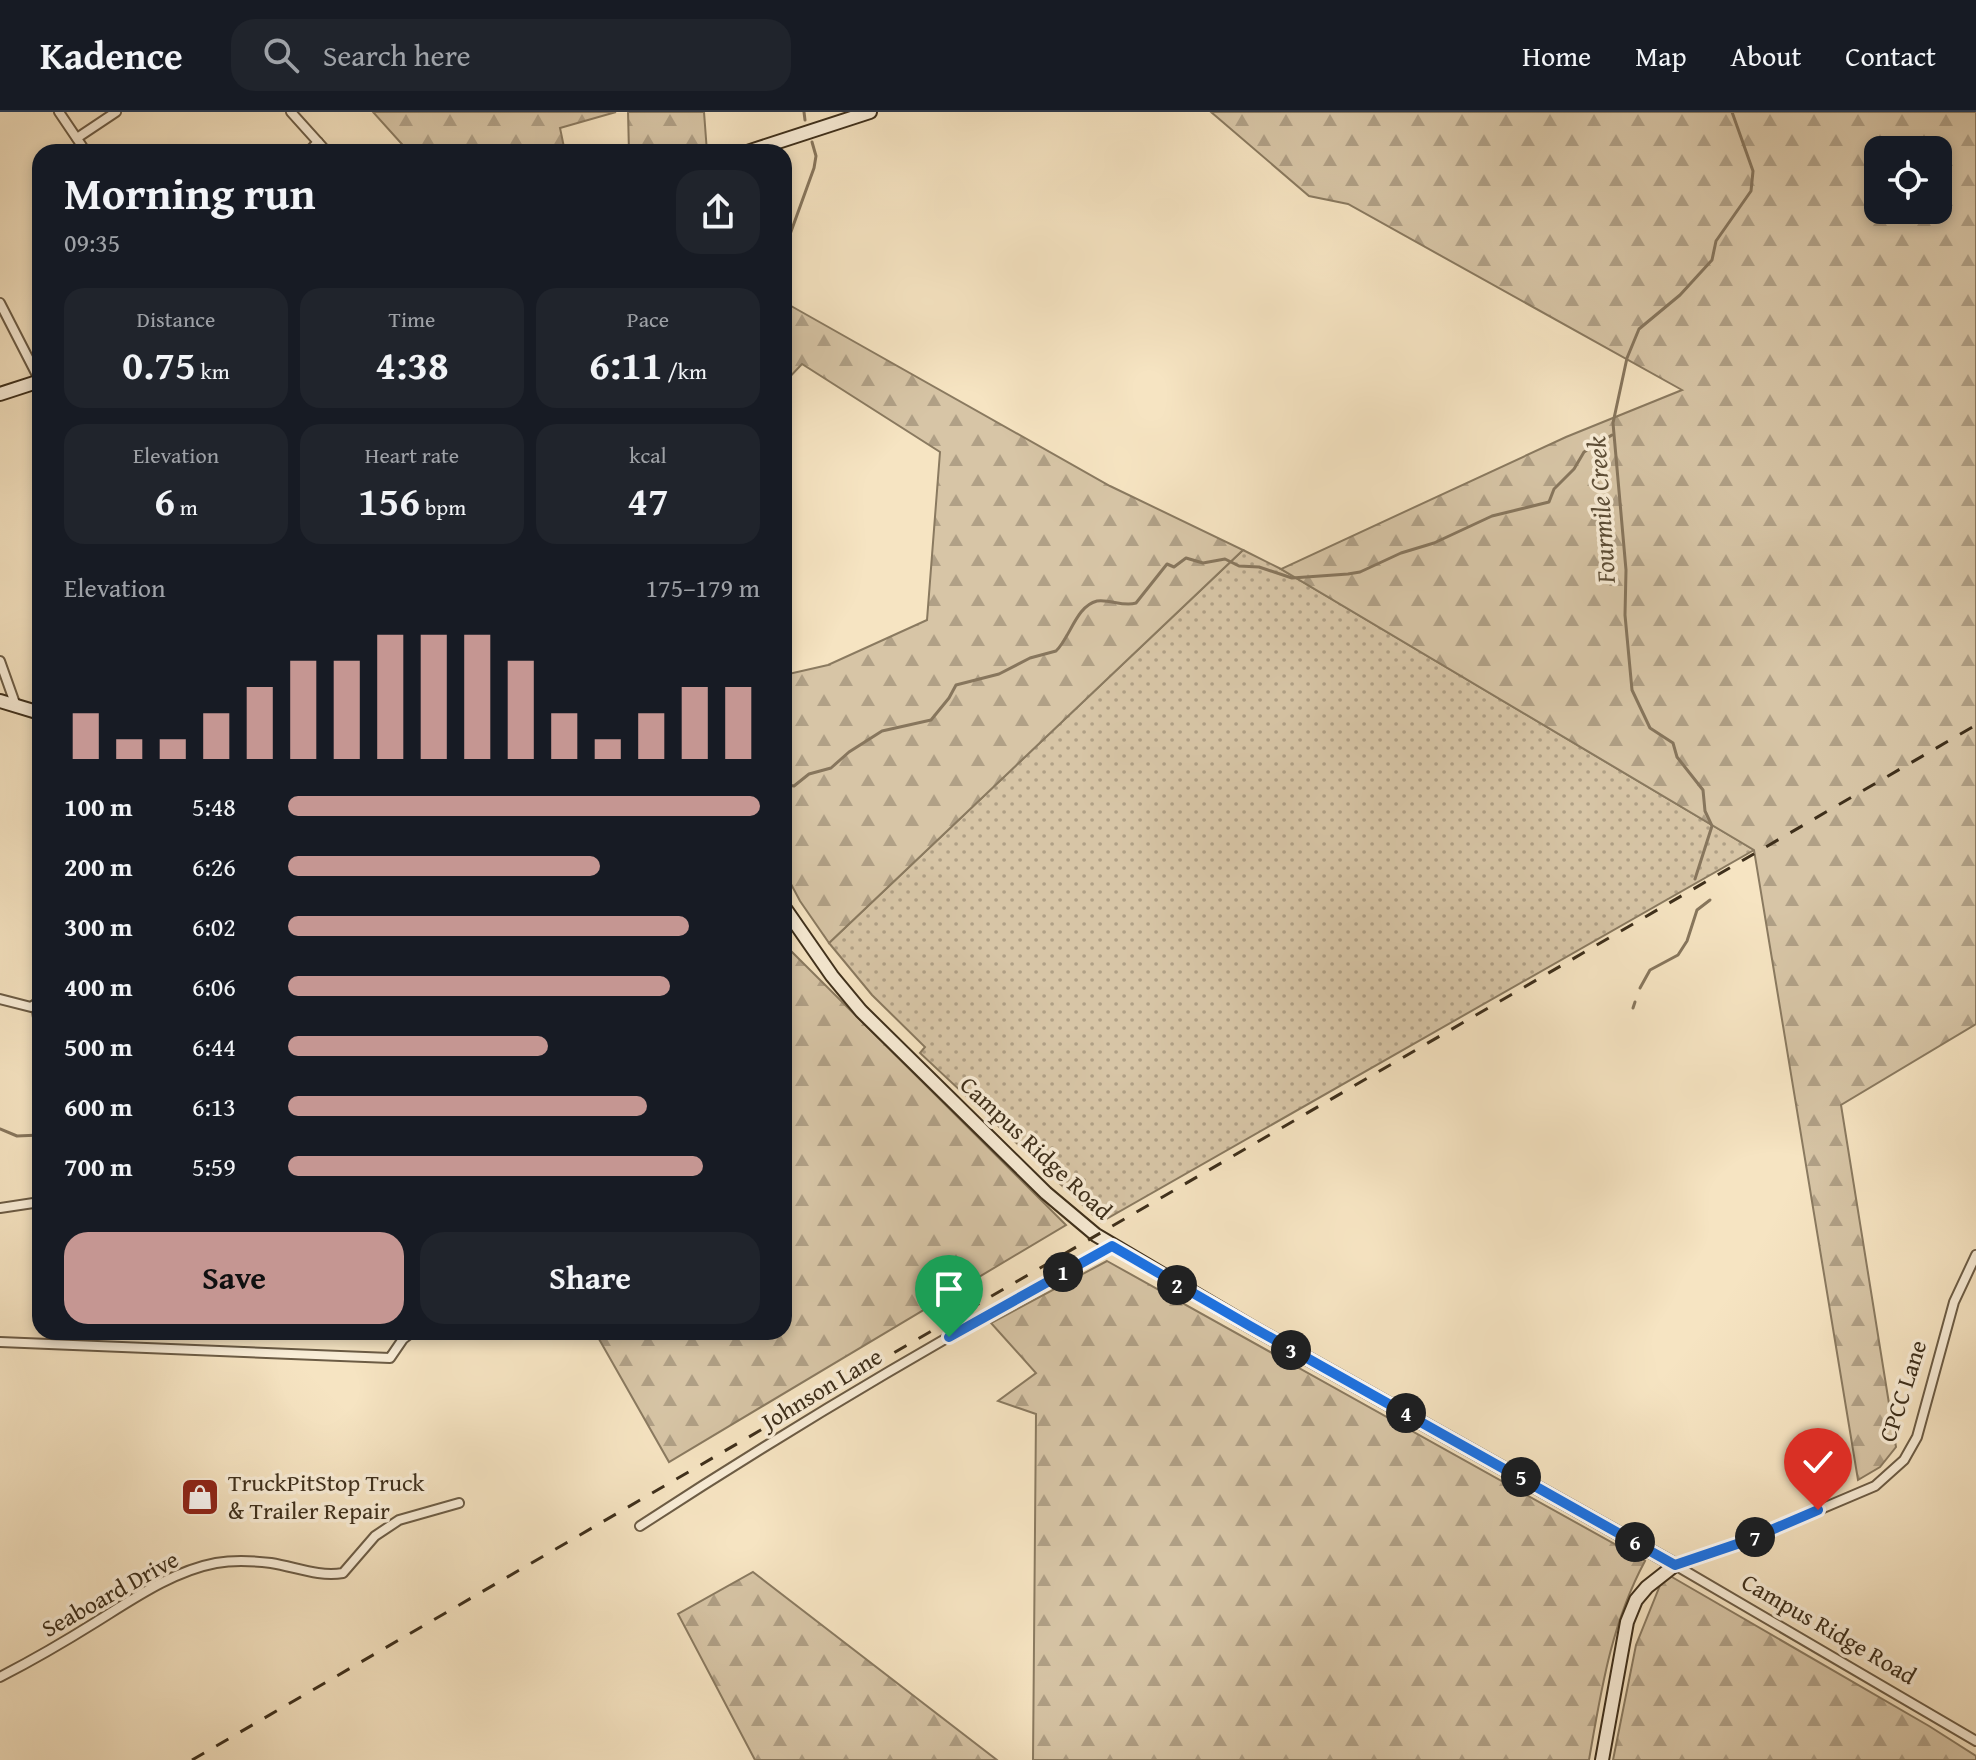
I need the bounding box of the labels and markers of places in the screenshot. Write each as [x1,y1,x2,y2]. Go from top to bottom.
pin: 1 [1043,1252,1083,1292]
pin [915,1255,983,1337]
pin: 2 [1157,1265,1197,1305]
pin: 3 [1271,1330,1311,1370]
pin: 4 [1386,1393,1426,1433]
pin [1784,1428,1852,1510]
pin: 5 [1501,1457,1541,1497]
place label: TruckPitStop Truck & Trailer Repair [228,1465,425,1528]
shop icon: TruckPitStop Truck & Trailer Repair [179,1476,221,1518]
pin: 7 [1735,1517,1775,1557]
pin: 6 [1615,1522,1655,1562]

